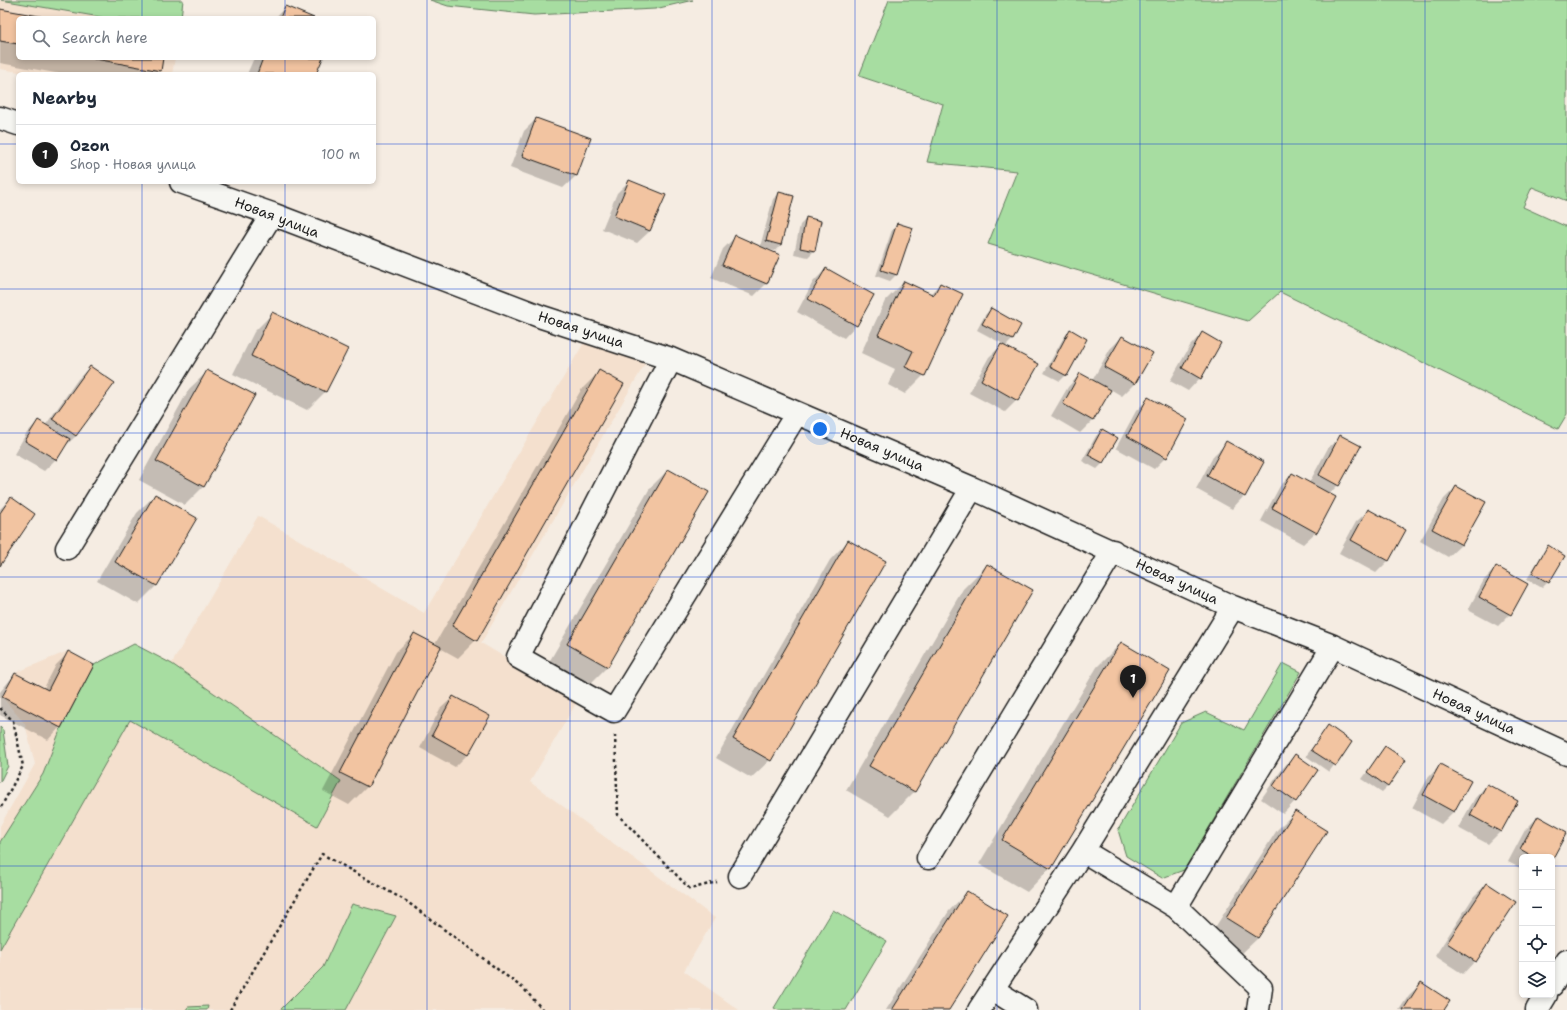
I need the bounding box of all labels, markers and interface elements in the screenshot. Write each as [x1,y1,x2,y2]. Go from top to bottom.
search box [16,16,376,60]
icon: search [30,27,52,49]
text: Search here [62,28,148,48]
text: Nearby [32,87,97,109]
text: Ozon [70,136,110,156]
text: 1 [42,146,48,163]
text: 100 m [321,146,360,163]
text: Shop · Новая улица [70,156,196,173]
street label: Новая улица [232,193,322,242]
street label: Новая улица [536,307,627,351]
your location [810,419,830,439]
street label: Новая улица [837,423,927,475]
street label: Новая улица [1133,554,1222,608]
pin: 1 [1120,665,1146,698]
street label: Новая улица [1430,684,1519,738]
map controls [1519,854,1555,998]
button: + [1519,854,1555,890]
button: − [1519,890,1555,926]
button: locate [1519,926,1555,962]
button: layers [1519,962,1555,998]

